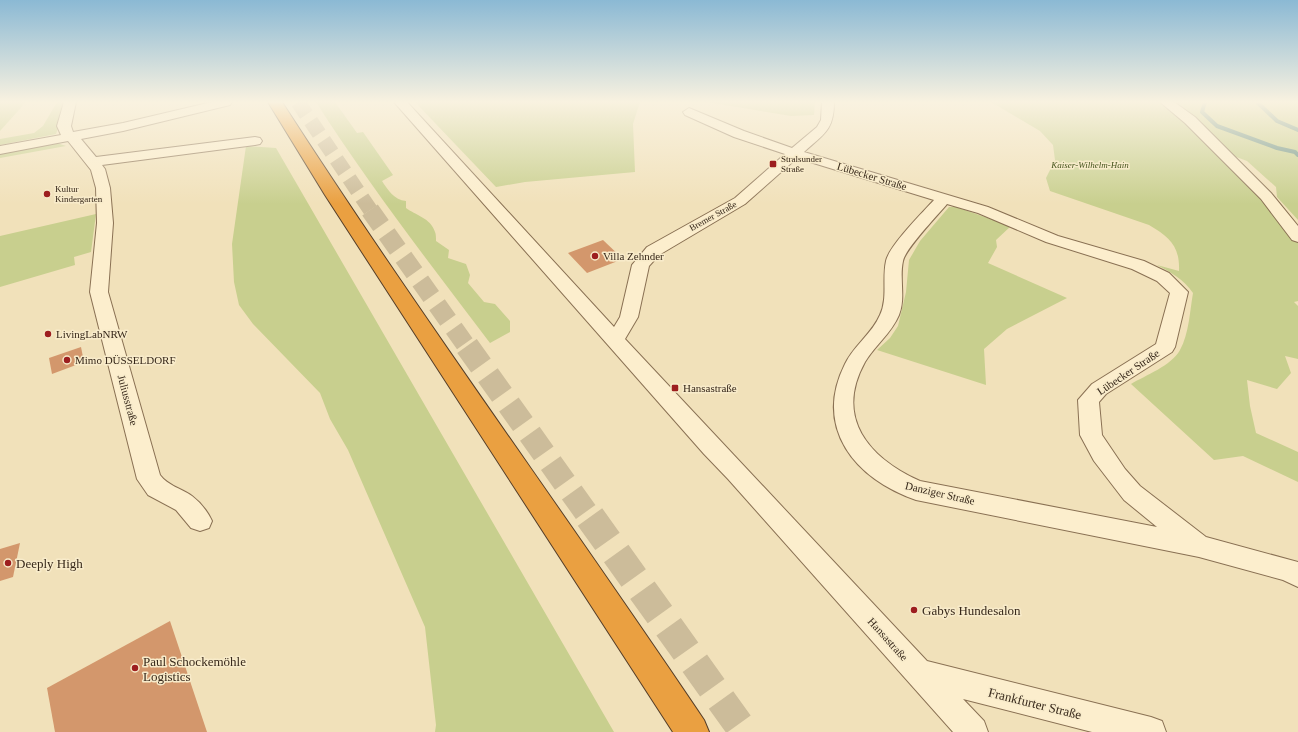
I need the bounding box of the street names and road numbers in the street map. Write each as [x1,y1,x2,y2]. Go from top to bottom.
street label: Lübecker Straße [836,160,908,192]
street label: Bremer Straße [688,199,738,233]
street label: Lübecker Straße [1095,347,1161,397]
street label: Juliusstraße [115,373,141,427]
street label: Danziger Straße [904,479,976,507]
street label: Hansastraße [866,615,911,663]
street label: Frankfurter Straße [987,685,1083,722]

